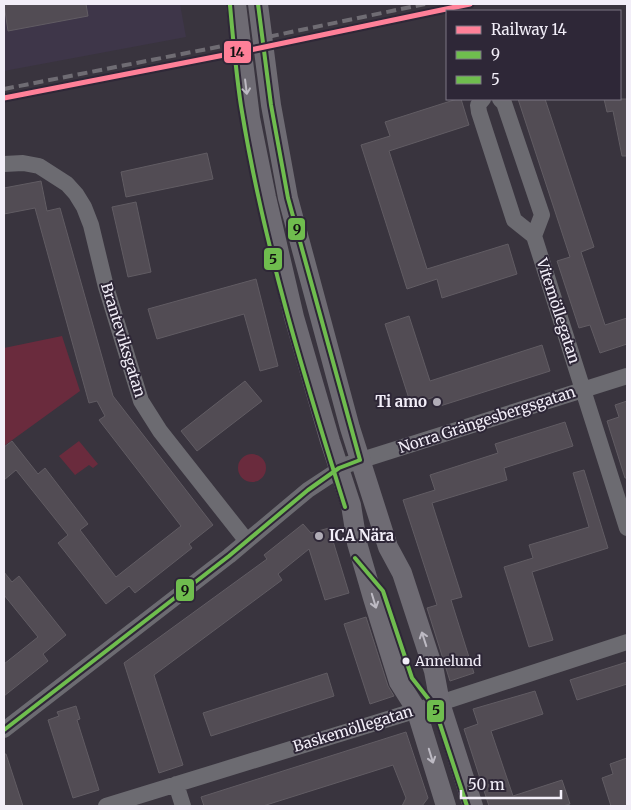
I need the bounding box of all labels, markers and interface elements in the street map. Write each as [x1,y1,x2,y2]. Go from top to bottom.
legend [446,10,621,100]
text: Railway 14 [491,20,567,39]
line badge: 14 [223,40,252,64]
text: 14 [230,43,244,61]
text: 9 [491,45,500,64]
text: 5 [491,70,500,89]
one-way arrow [241,79,251,95]
line badge: 9 [287,217,306,241]
text: 9 [293,220,301,238]
line badge: 5 [263,247,283,271]
text: 5 [269,250,277,268]
street label: Vitemöllegatan [532,255,584,366]
street label: Branteviksgatan [97,280,150,399]
street label: Norra Grängesbergsgatan [396,382,578,457]
place label: Ti amo [375,392,427,411]
marker: Ti amo [431,396,443,408]
place label: ICA Nära [329,526,395,545]
marker: ICA Nära [313,530,325,542]
line badge: 9 [175,578,195,602]
text: 9 [181,581,189,599]
one-way arrow [369,593,379,609]
one-way arrow [418,631,428,647]
place label: Annelund [414,652,482,670]
marker: Annelund [401,656,411,666]
line badge: 5 [426,699,445,723]
street label: Baskemöllegatan [291,701,415,756]
text: 5 [432,701,440,719]
one-way arrow [426,747,436,763]
scale bar [461,768,561,800]
text: 50 m [468,775,505,794]

